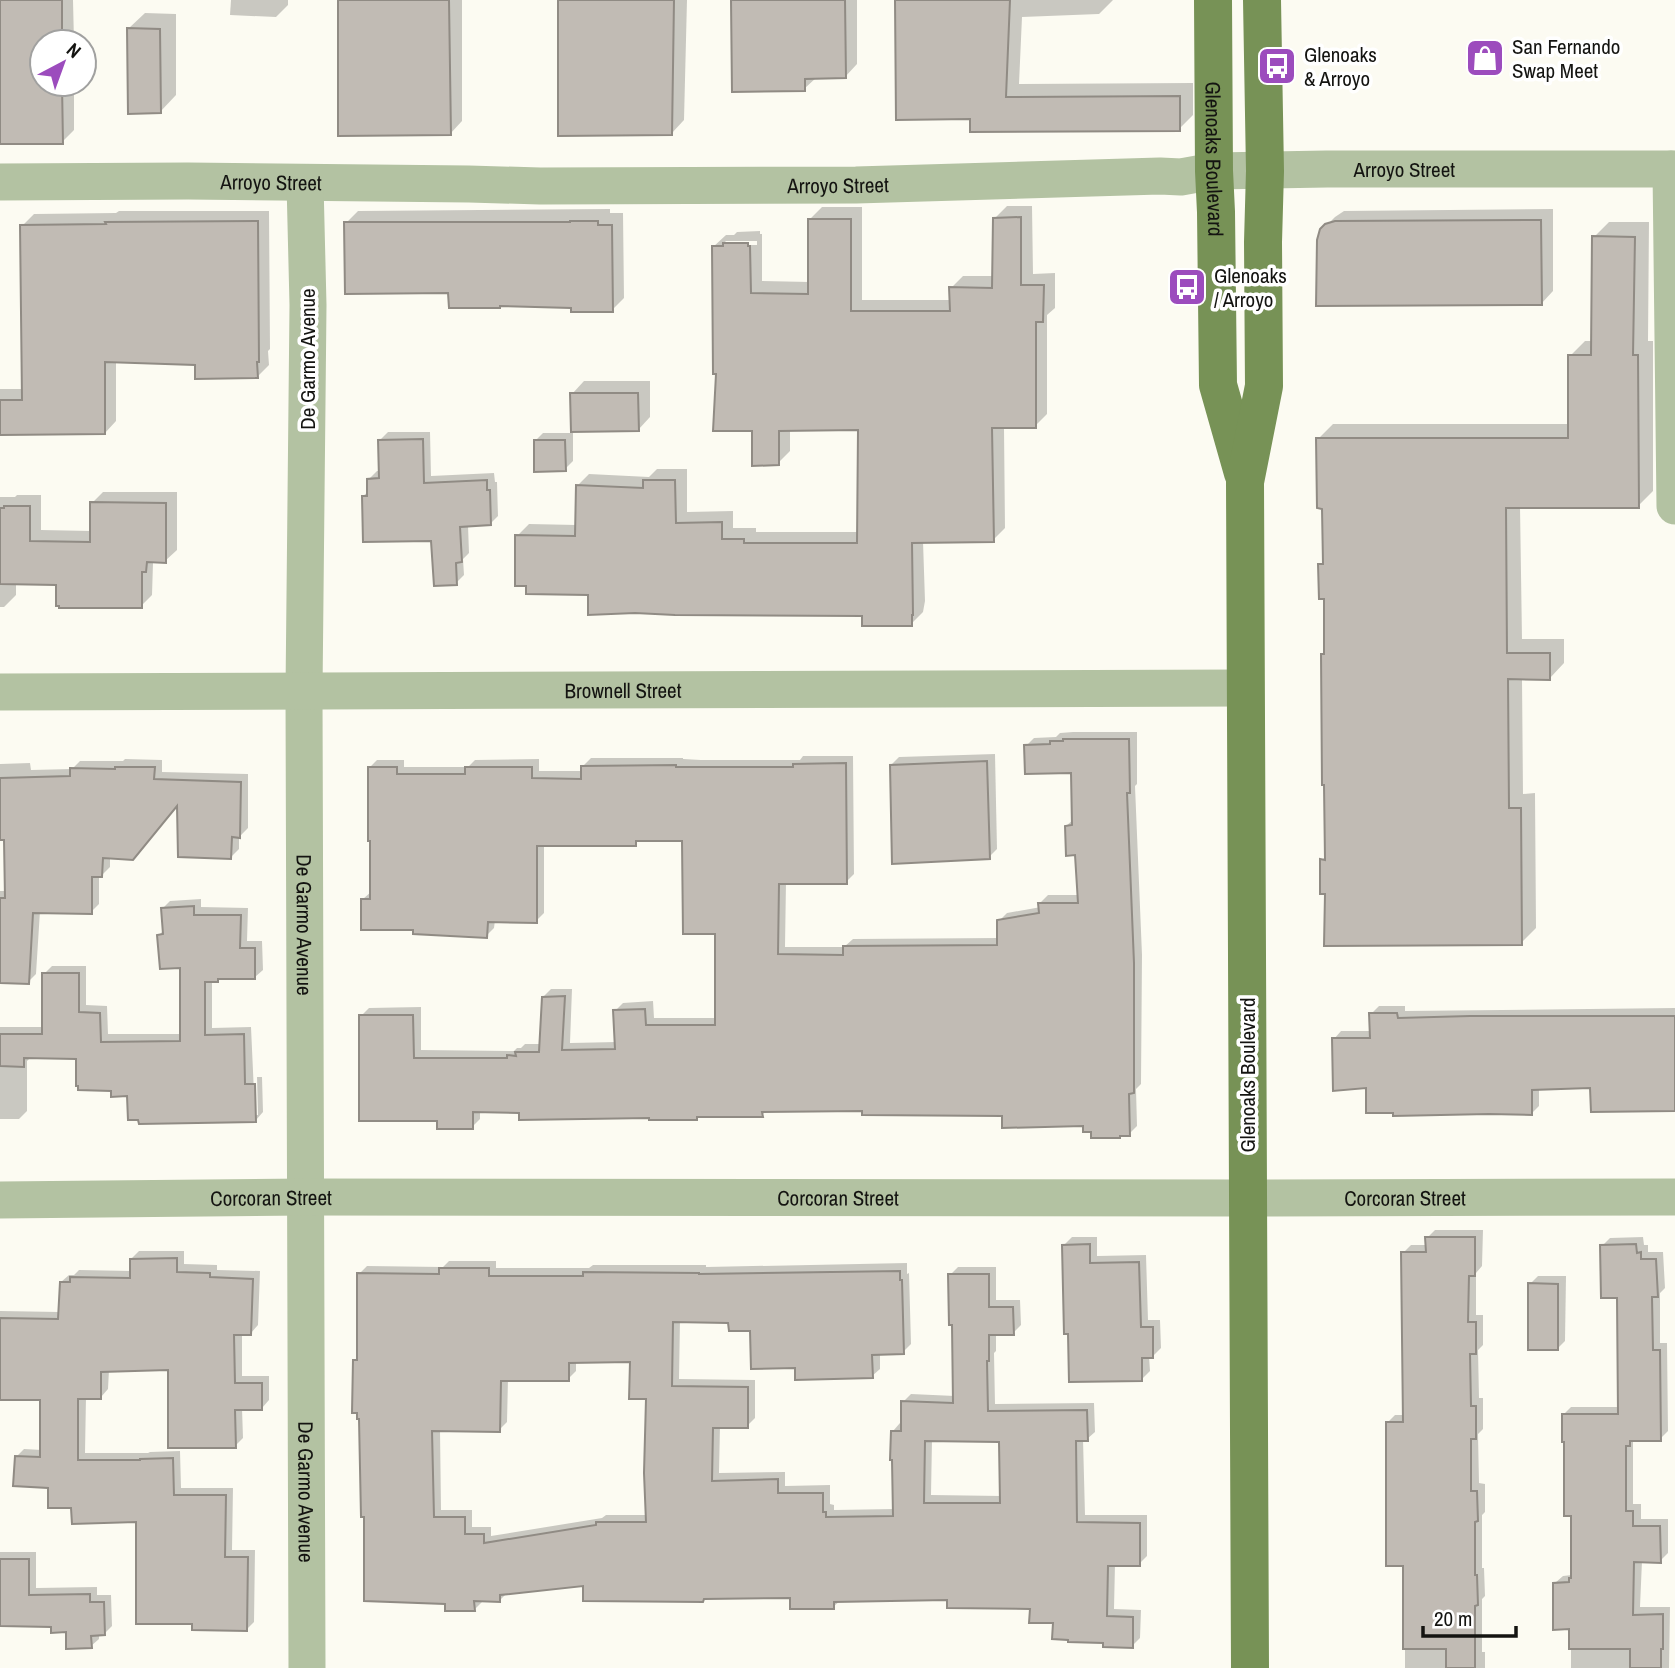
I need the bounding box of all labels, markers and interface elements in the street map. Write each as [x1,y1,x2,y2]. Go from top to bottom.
north arrow [28,28,98,98]
place label: San Fernando Swap Meet [1512,32,1620,85]
text: N [61,37,87,64]
shop icon: San Fernando Swap Meet [1464,37,1506,79]
place label: Glenoaks & Arroyo [1304,40,1377,93]
bus stop icon: Glenoaks & Arroyo [1256,45,1298,87]
street label: Glenoaks Boulevard [1199,81,1231,237]
street label: Arroyo Street [1352,155,1455,184]
street label: Arroyo Street [219,167,322,197]
street label: Arroyo Street [786,170,889,200]
place label: Glenoaks / Arroyo [1214,261,1287,314]
bus stop icon: Glenoaks / Arroyo [1166,266,1208,308]
street label: De Garmo Avenue [293,288,322,430]
street label: Brownell Street [565,675,682,705]
street label: De Garmo Avenue [290,854,319,996]
street label: Glenoaks Boulevard [1233,997,1262,1153]
street label: Corcoran Street [210,1182,332,1212]
street label: Corcoran Street [777,1183,899,1212]
street label: Corcoran Street [1344,1183,1466,1212]
street label: De Garmo Avenue [292,1421,321,1563]
scale bar [1423,1594,1516,1638]
text: 20 m [1434,1604,1472,1633]

